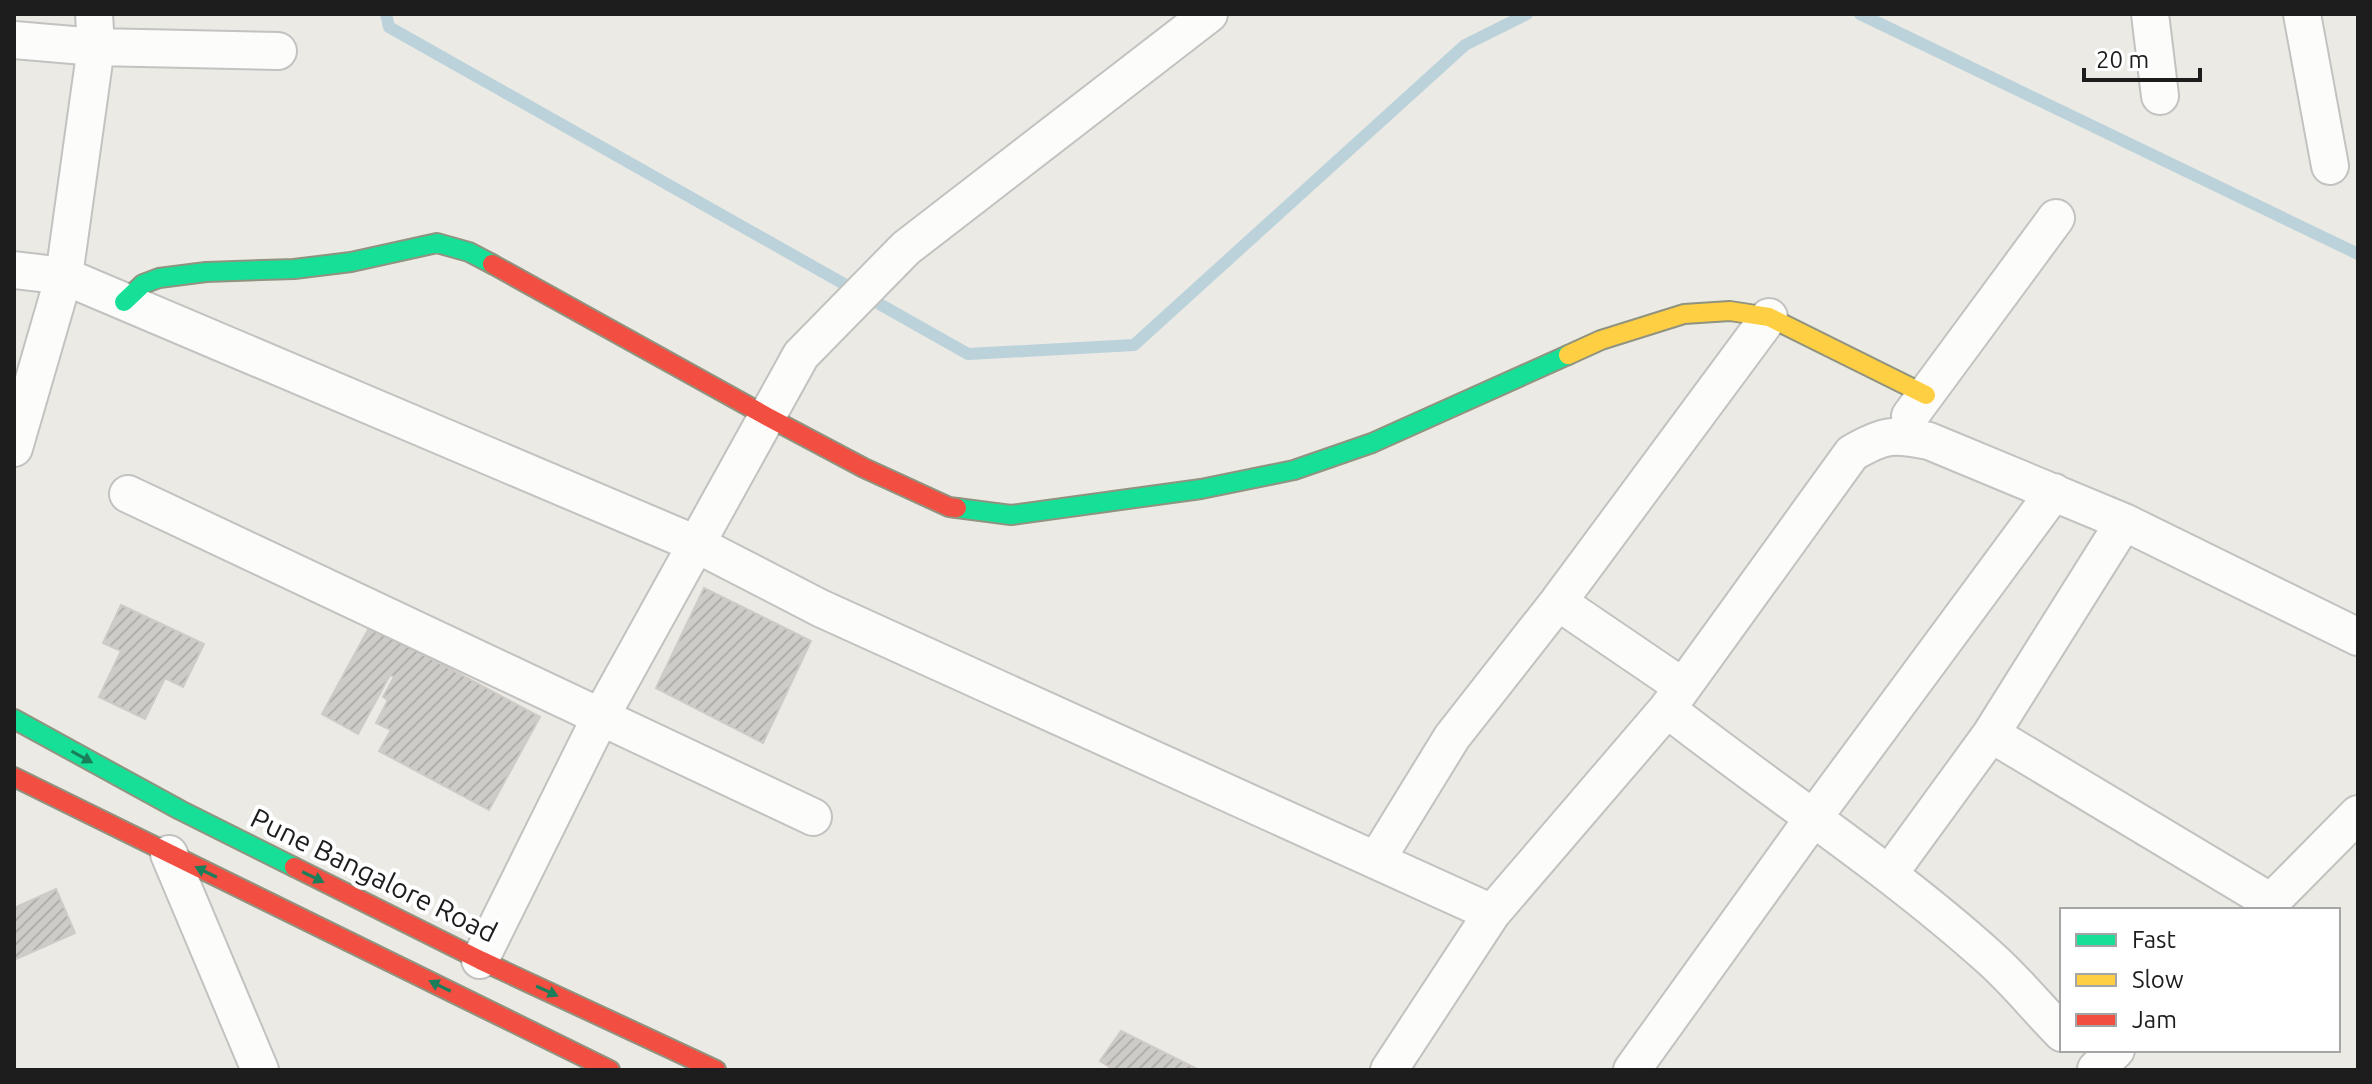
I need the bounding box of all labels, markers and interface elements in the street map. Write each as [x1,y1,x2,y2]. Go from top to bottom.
scale bar [2084,32,2200,82]
text: 20 m [2096,46,2149,73]
one-way arrow [71,750,94,763]
street label: Pune Bangalore Road [246,801,502,948]
one-way arrow [194,865,217,879]
one-way arrow [302,870,325,883]
legend [2060,908,2340,1052]
text: Fast [2132,926,2176,953]
text: Slow [2132,966,2184,993]
one-way arrow [428,979,451,993]
one-way arrow [535,984,558,998]
text: Jam [2132,1006,2177,1033]

